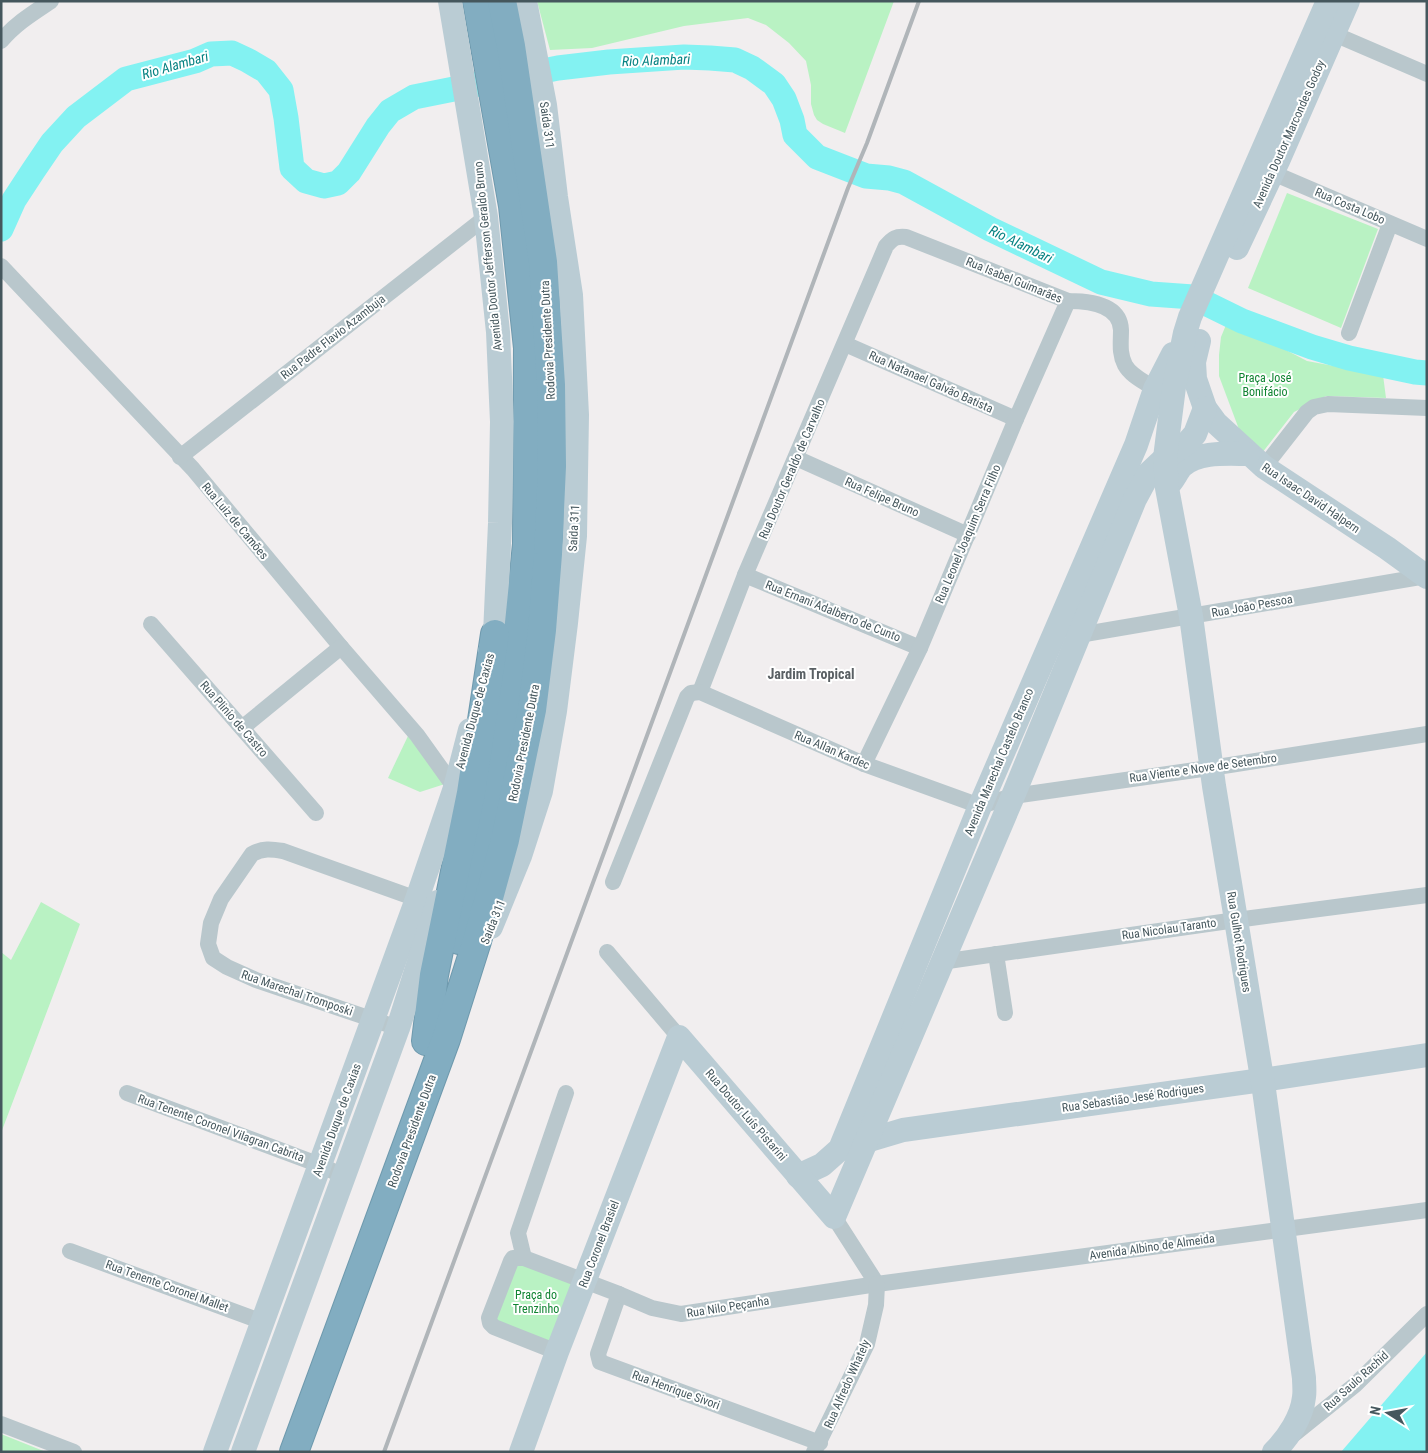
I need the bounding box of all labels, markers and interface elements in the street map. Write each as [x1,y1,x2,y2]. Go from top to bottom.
water label: Rio Alambari [140,48,211,82]
water label: Rio Alambari [622,51,691,69]
street label: Avenida Doutor Marcondes Godoy [1250,58,1328,210]
street label: Saída 311 [537,101,557,149]
street label: Avenida Doutor Jefferson Geraldo Bruno [471,161,505,351]
street label: Rua Costa Lobo [1313,185,1387,227]
water label: Rio Alambari [987,222,1056,267]
street label: Rua Isabel Guimarães [964,254,1064,306]
street label: Rodovia Presidente Dutra [538,280,558,400]
street label: Rua Padre Flavio Azambuja [278,292,388,382]
street label: Rua Natanael Galvão Batista [867,348,995,416]
park label: Praça José Bonifácio [1239,371,1292,399]
street label: Rua Doutor Geraldo de Carvalho [756,397,828,541]
street label: Rua Isaac David Halpern [1259,460,1363,536]
street label: Rua Leonel Joaquim Serra Filho [932,462,1004,606]
street label: Rua Felipe Bruno [843,474,921,520]
street label: Rua Luiz de Camões [199,480,271,562]
street label: Saída 311 [566,504,582,552]
street label: Rua Ernani Adalberto de Cunto [763,577,903,645]
street label: Rua João Pessoa [1210,592,1294,620]
street label: Avenida Duque de Caxias [453,652,497,770]
district label: Jardim Tropical [767,666,855,682]
street label: Rua Plinio de Castro [197,678,271,760]
street label: Rodovia Presidente Dutra [506,683,542,803]
street label: Avenida Marechal Castelo Branco [962,686,1036,838]
street label: Rua Allan Kardec [792,728,872,772]
street label: Rua Viente e Nove de Setembro [1128,751,1278,785]
street label: Rua Gulhot Rodrigues [1224,891,1254,993]
street label: Saída 311 [478,898,508,946]
street label: Rua Nicolau Taranto [1121,915,1217,943]
street label: Rua Marechal Tromposki [239,967,355,1019]
street label: Avenida Duque de Caxias [310,1062,364,1178]
street label: Rua Doutor Luís Pistarini [702,1066,790,1164]
street label: Rodovia Presidente Dutra [385,1072,439,1190]
street label: Rua Sebastião Jesé Rodrigues [1061,1081,1205,1115]
street label: Rua Tenente Coronel Vilagran Cabrita [136,1091,306,1165]
street label: Rua Coronel Brasiel [576,1198,622,1290]
street label: Avenida Albino de Almeida [1088,1231,1216,1263]
street label: Rua Tenente Coronel Mallet [104,1257,231,1315]
park label: Praça do Trenzinho [513,1288,559,1316]
street label: Rua Nilo Peçanha [686,1294,770,1320]
street label: Rua Alfredo Whately [821,1337,873,1431]
street label: Rua Saulo Rachid [1321,1348,1391,1414]
street label: Rua Henrique Sivori [630,1368,722,1412]
north arrow [1363,1388,1413,1438]
text: N [1367,1405,1384,1416]

